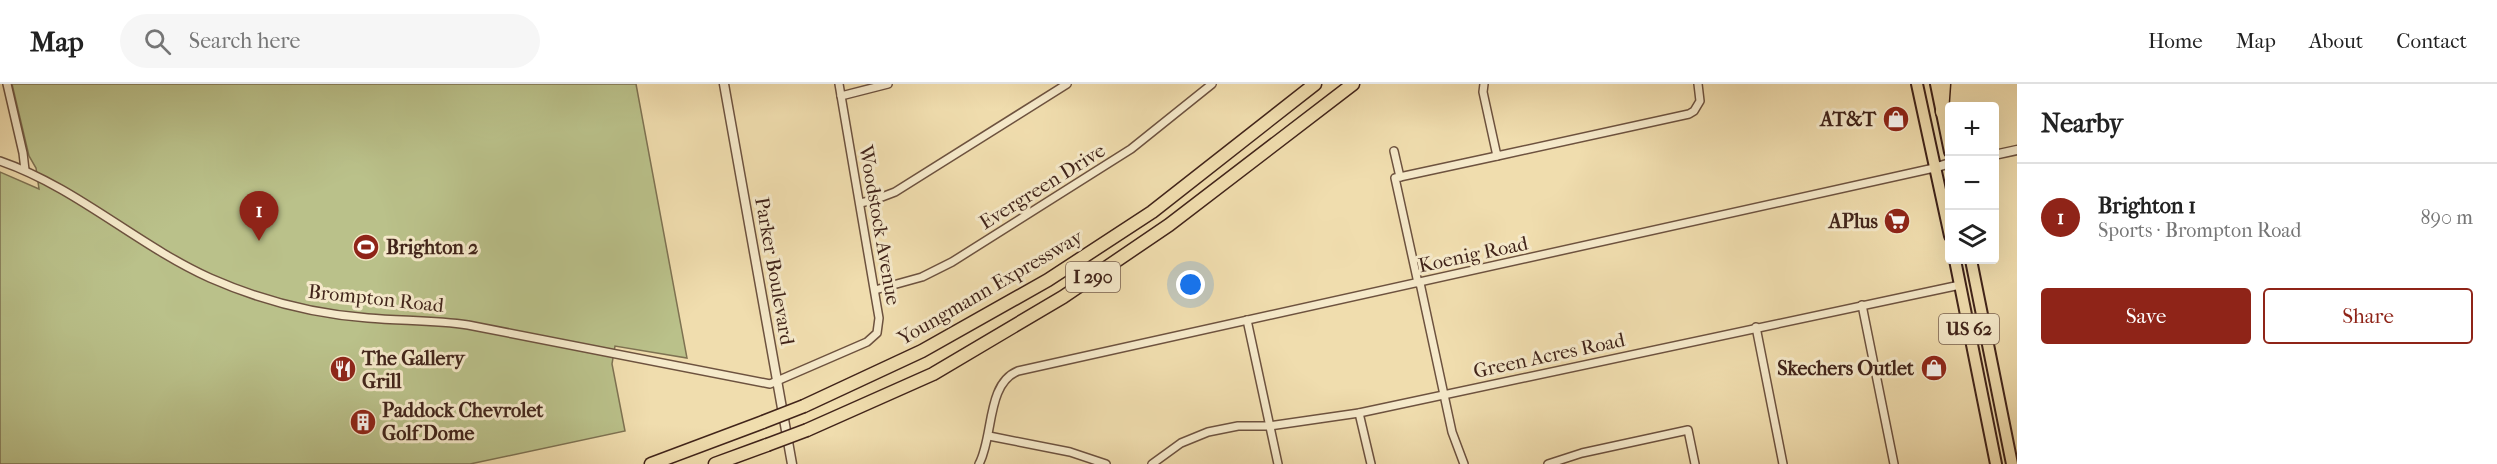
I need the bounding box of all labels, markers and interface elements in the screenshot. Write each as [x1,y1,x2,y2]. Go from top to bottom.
search box [120,14,540,68]
text: Map [30,25,84,58]
icon: search [141,25,174,58]
text: Search here [189,28,300,54]
text: Home [2148,29,2203,53]
text: Map [2236,29,2276,53]
text: About [2309,29,2363,53]
text: Contact [2396,29,2467,53]
map controls [1945,102,1999,264]
button: + [1945,102,1999,156]
shop icon: AT&T [1881,104,1911,134]
place label: AT&T [1818,108,1878,131]
text: Nearby [2041,108,2123,139]
street label: Evergreen Drive [975,139,1109,234]
street label: Woodstock Avenue [854,142,905,307]
button: − [1945,156,1999,210]
pin: 1 [240,192,278,241]
text: Brighton 1 [2098,193,2196,219]
street label: Parker Boulevard [750,195,799,348]
supermarket icon: APlus [1882,206,1912,236]
text: 1 [2057,206,2064,229]
text: 890 m [2421,206,2473,229]
place label: APlus [1827,210,1879,233]
button: layers [1945,210,1999,264]
text: Sports · Brompton Road [2098,219,2301,242]
street label: Youngmann Expressway [893,224,1088,350]
street label: Koenig Road [1416,231,1531,277]
sports icon: Brighton 2 [351,232,381,262]
place label: Brighton 2 [386,236,478,259]
road number: I 290 [1066,262,1120,292]
your location [1176,270,1205,299]
street label: Brompton Road [307,280,446,317]
button: Save [2041,288,2251,344]
button: Share [2263,288,2473,344]
road number: US 62 [1939,314,1999,344]
street label: Green Acres Road [1471,328,1628,383]
place label: The Gallery Grill [361,347,466,393]
shop icon: Skechers Outlet [1919,353,1949,383]
restaurant icon: The Gallery Grill [328,354,358,384]
place label: Skechers Outlet [1777,357,1915,380]
place label: Paddock Chevrolet Golf Dome [382,399,544,445]
building icon: Paddock Chevrolet Golf Dome [348,407,378,437]

